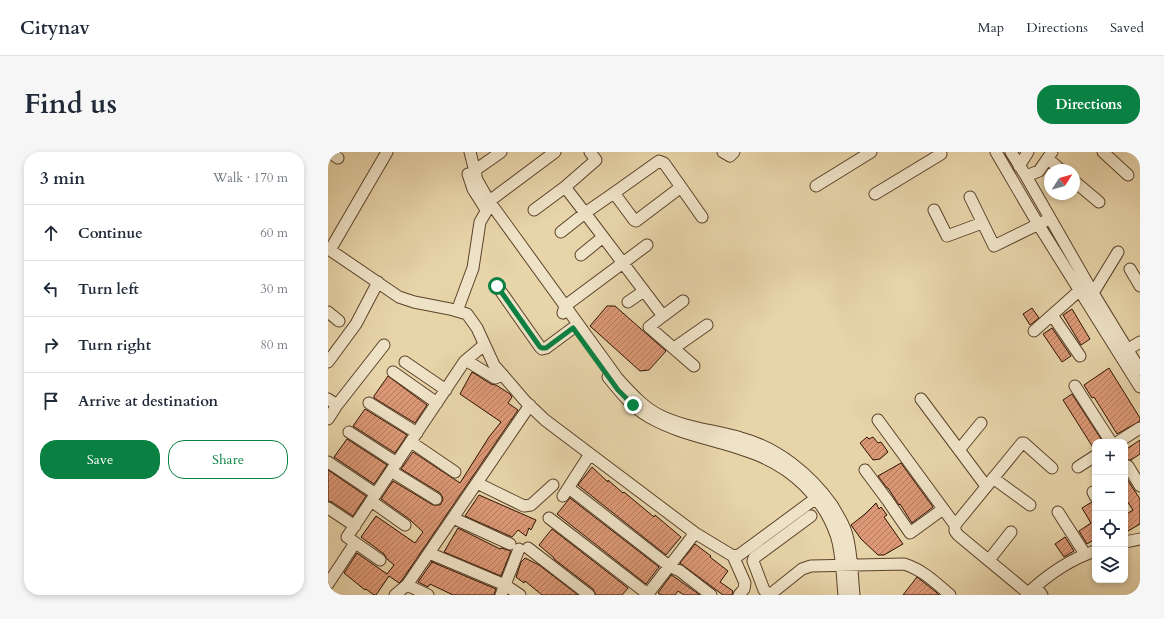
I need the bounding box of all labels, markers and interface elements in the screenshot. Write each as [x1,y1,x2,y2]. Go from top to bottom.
text: Citynav [20,15,90,41]
text: Map [978,18,1004,37]
text: Directions [1026,18,1088,37]
text: Saved [1110,18,1144,37]
text: Find us [24,85,117,123]
button: Directions [1037,85,1140,124]
north arrow [1044,164,1080,200]
text: 3 min [40,167,85,190]
text: Walk · 170 m [213,169,288,187]
icon: ahead [40,222,62,244]
text: Continue [78,223,143,243]
text: 60 m [260,224,288,242]
route start [488,277,506,295]
icon: left [40,278,62,300]
text: Turn left [78,279,139,299]
text: 30 m [260,280,288,298]
icon: right [40,334,62,356]
text: Turn right [78,335,151,355]
text: 80 m [260,336,288,354]
icon: arrive [40,390,62,412]
text: Arrive at destination [78,391,218,411]
route end [624,396,642,414]
map controls [1092,439,1128,583]
button: + [1092,439,1128,475]
button: Save [40,440,160,479]
button: Share [168,440,288,479]
button: − [1092,475,1128,511]
button: locate [1092,511,1128,547]
button: layers [1092,547,1128,583]

